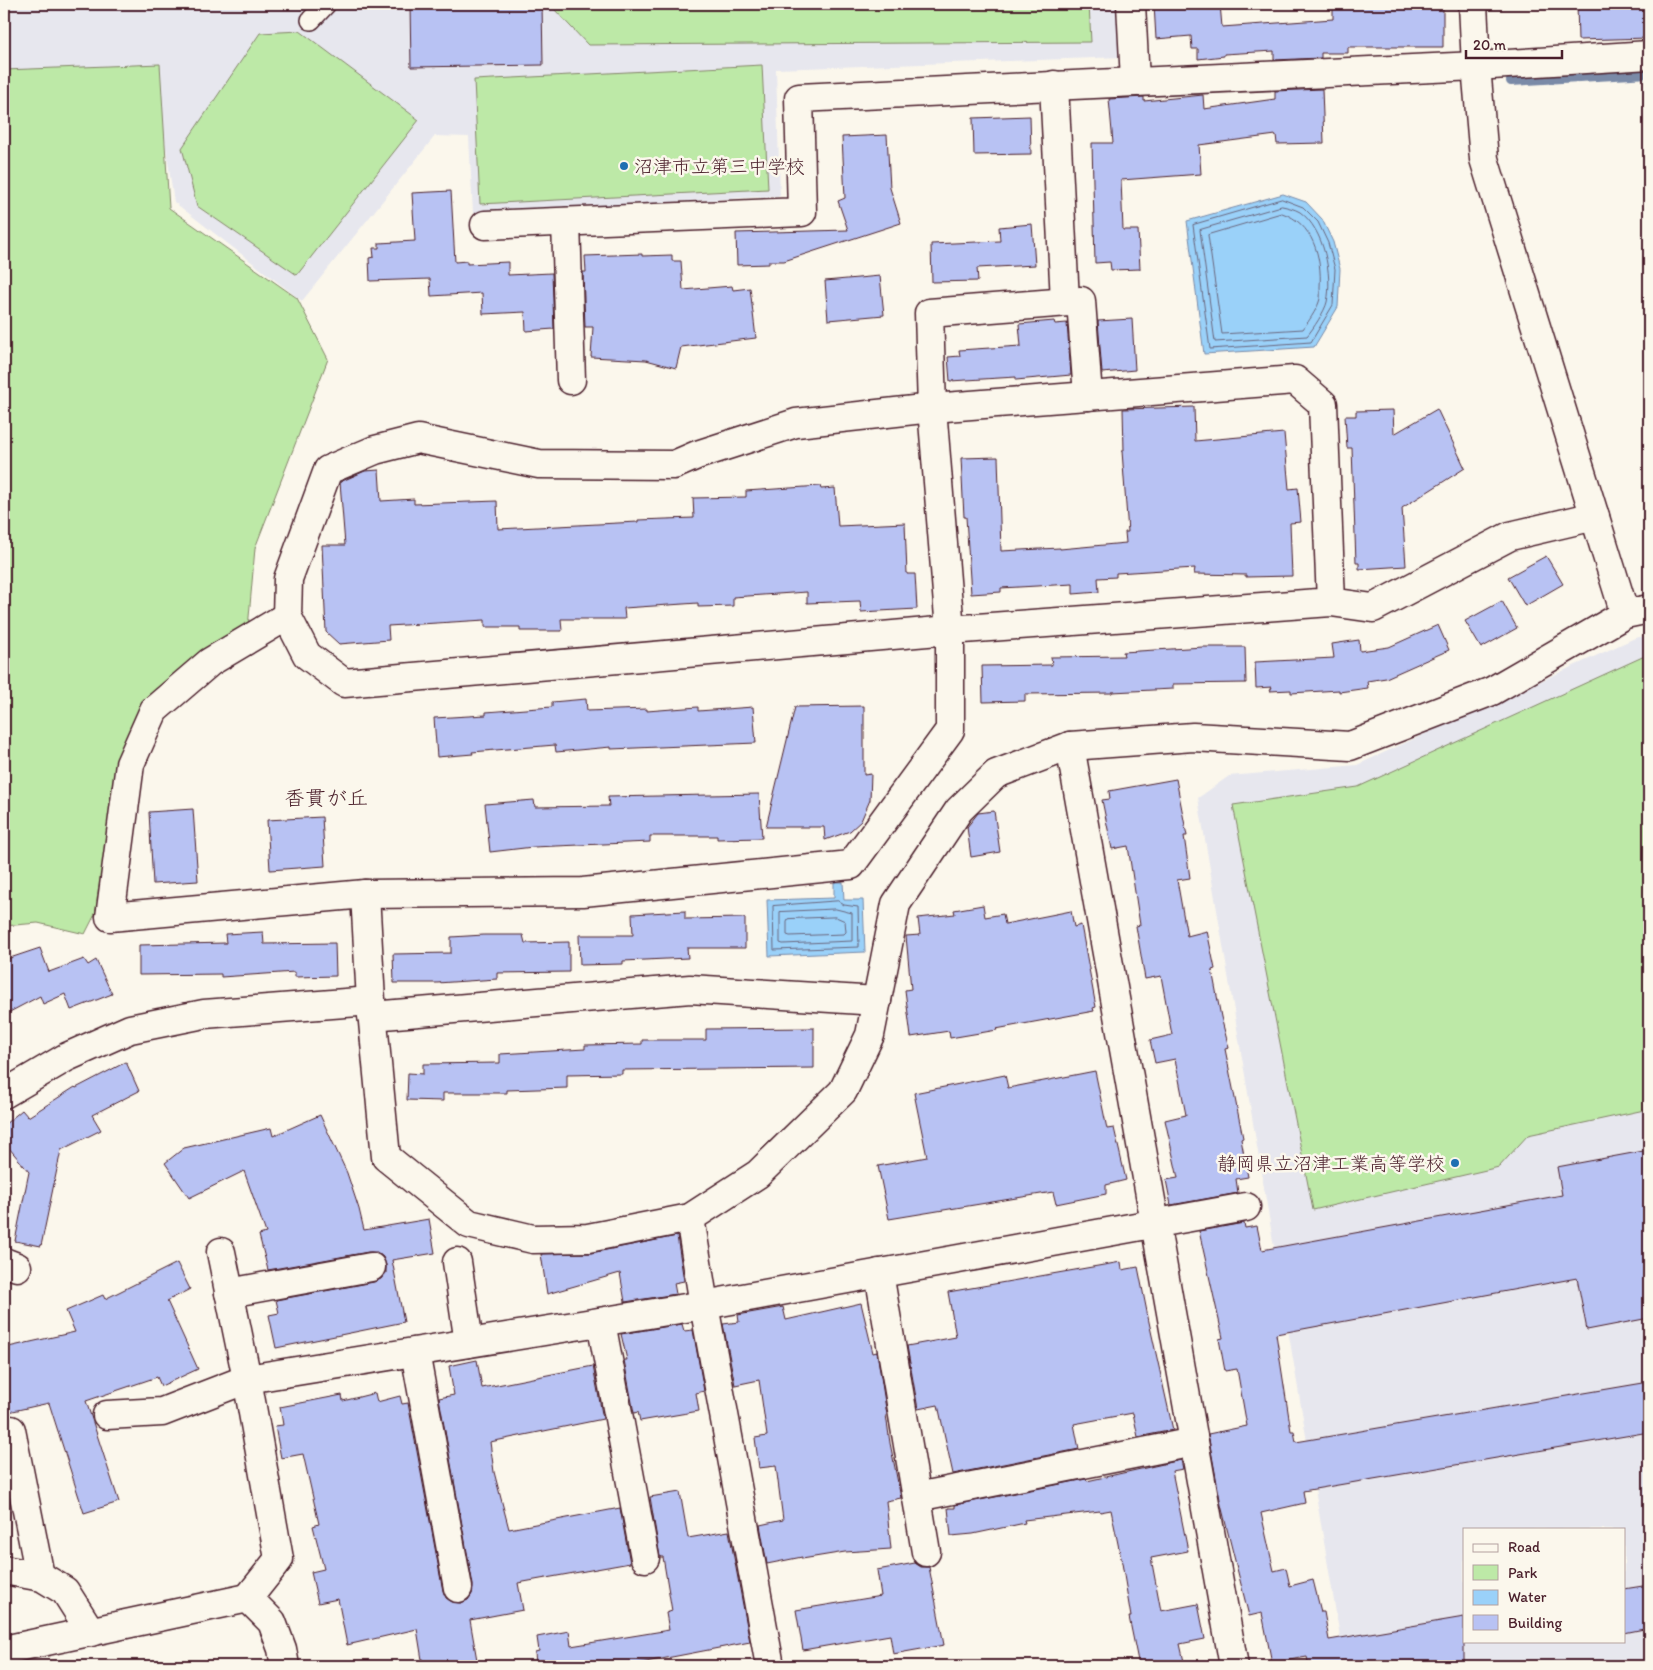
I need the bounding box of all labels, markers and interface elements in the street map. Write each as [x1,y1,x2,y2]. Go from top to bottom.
scale bar [1466,28,1562,60]
text: 20 m [1473,36,1507,54]
place label: 沼津市立第三中学校 [634,155,805,178]
marker: 沼津市立第三中学校 [618,160,630,172]
district label: 香貫が丘 [284,785,368,810]
place label: 静岡県立沼津工業高等学校 [1217,1152,1445,1175]
marker: 静岡県立沼津工業高等学校 [1449,1157,1461,1169]
legend [1463,1528,1626,1642]
text: Road [1508,1538,1541,1556]
text: Park [1508,1564,1538,1582]
text: Water [1508,1588,1547,1606]
text: Building [1508,1614,1562,1632]

